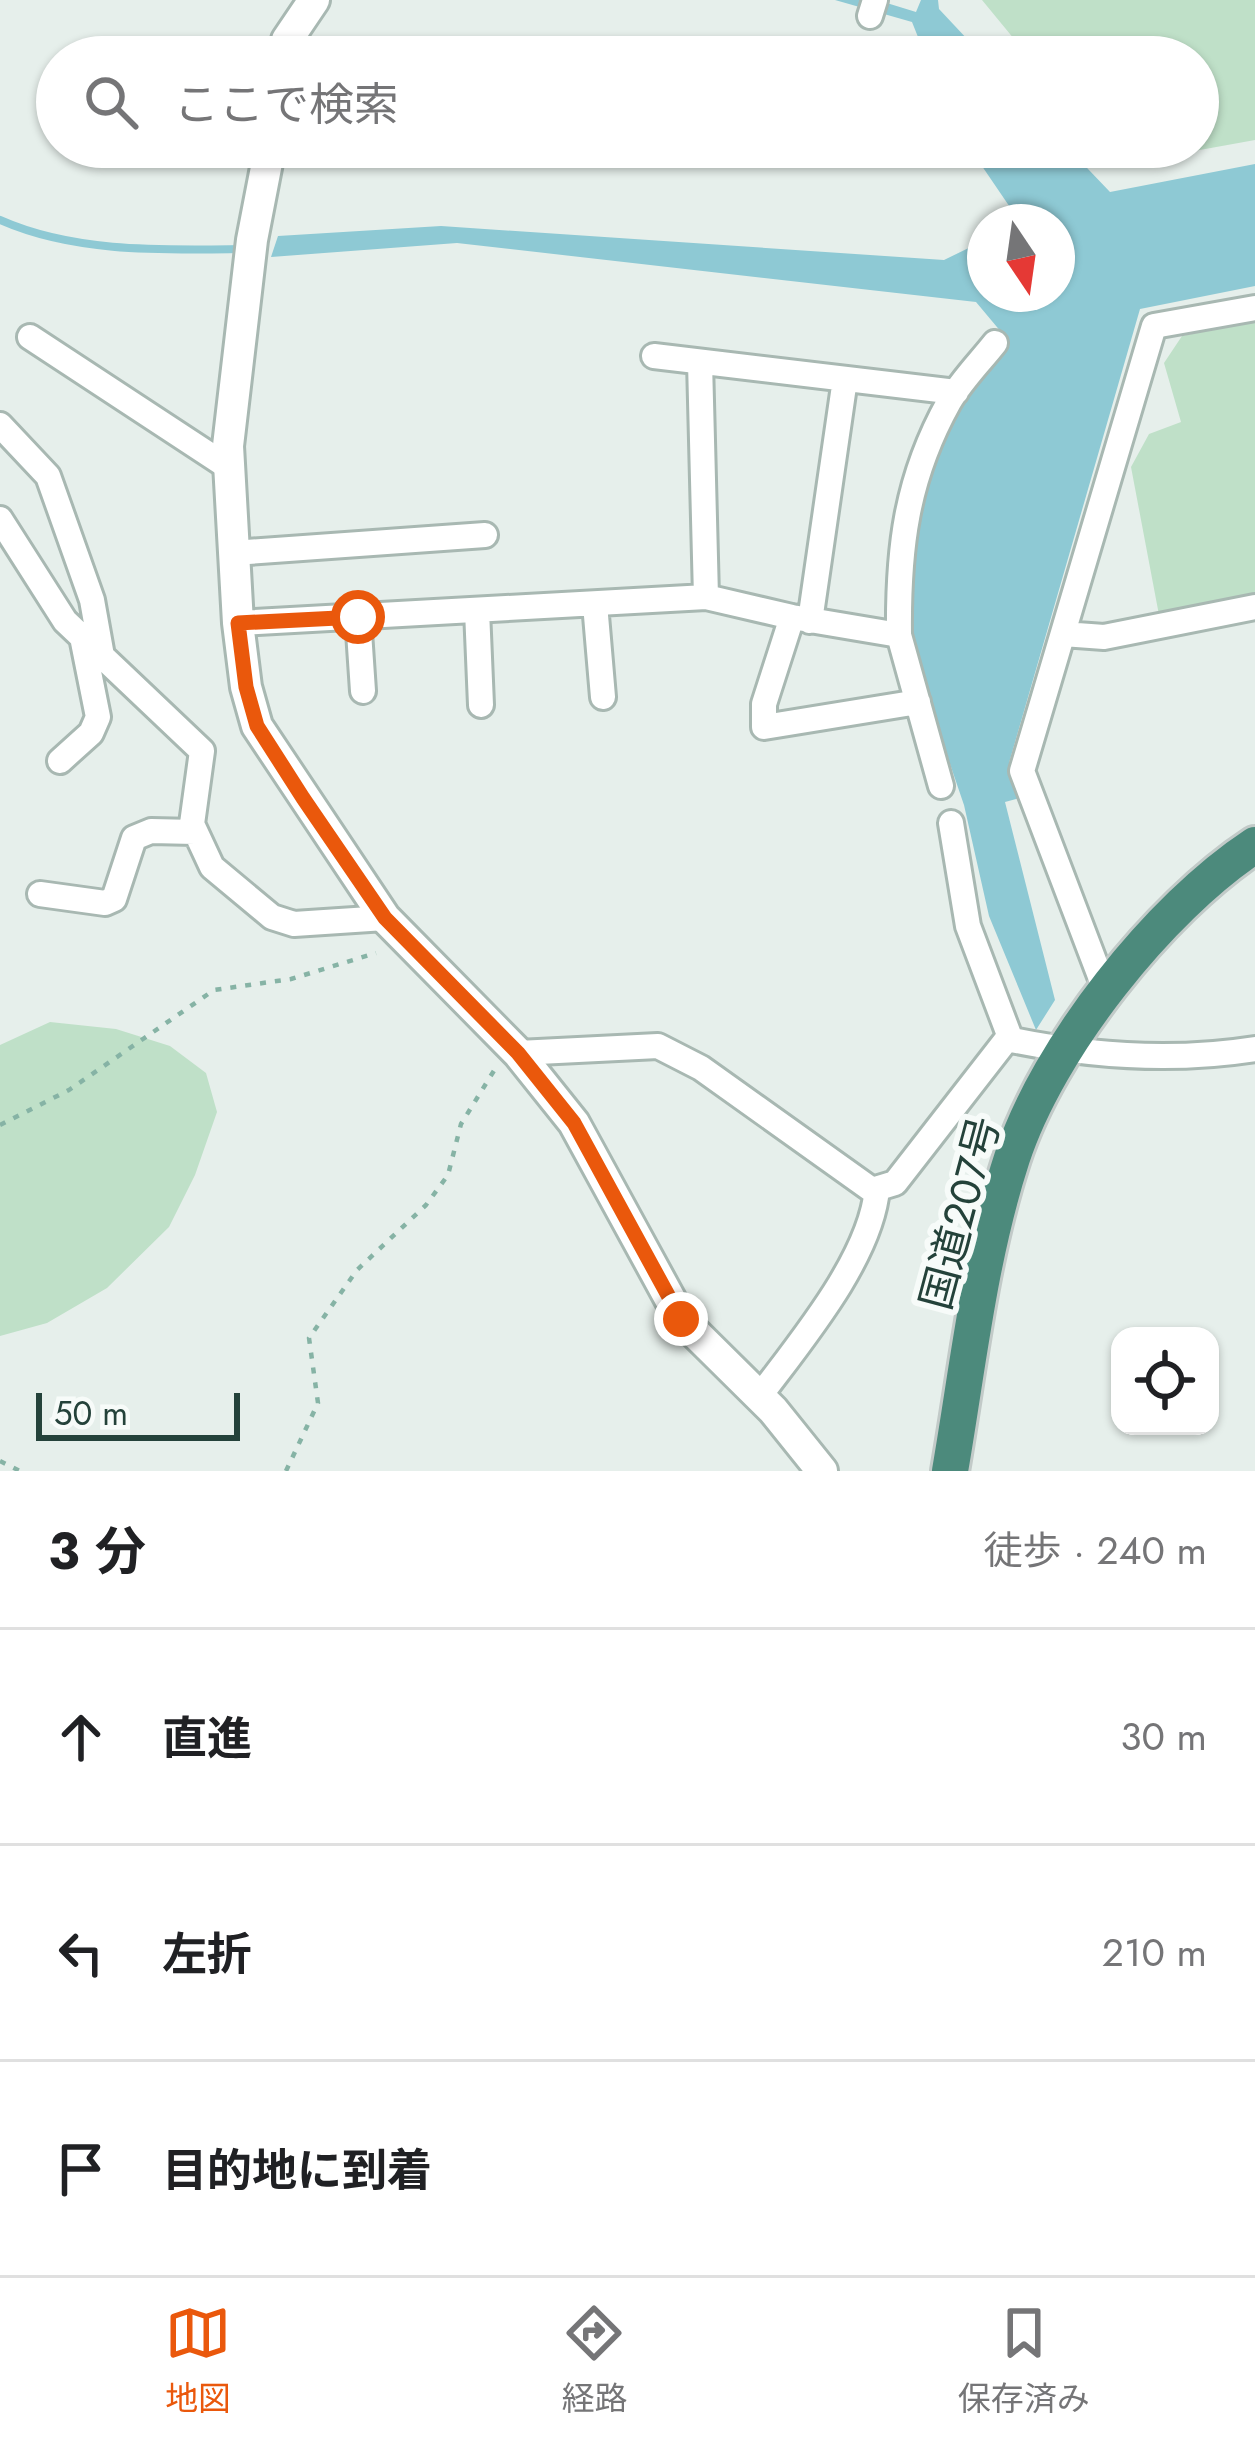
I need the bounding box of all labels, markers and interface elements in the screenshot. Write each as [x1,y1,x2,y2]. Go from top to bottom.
search box [36,36,1219,168]
icon: search [78,69,144,135]
text: ここで検索 [174,72,399,137]
north arrow [967,204,1075,312]
route start [331,590,385,644]
street label: 国道207号 [905,1110,1015,1316]
route end [654,1292,708,1346]
map controls [1111,1327,1219,1435]
button: locate [1111,1327,1219,1435]
scale bar [36,1387,240,1440]
text: 50 m [54,1390,128,1437]
text: 3 分 [48,1514,146,1588]
text: 徒歩 · 240 m [983,1522,1207,1579]
icon: ahead [48,1704,114,1770]
text: 直進 [162,1706,252,1771]
text: 30 m [1120,1708,1207,1765]
icon: left [48,1920,114,1986]
text: 左折 [162,1922,252,1987]
text: 210 m [1102,1924,1207,1981]
icon: arrive [48,2136,114,2202]
text: 目的地に到着 [162,2138,432,2203]
tab: 地図 [165,2300,231,2422]
tab: 経路 [561,2300,627,2422]
tab: 保存済み [958,2300,1090,2422]

